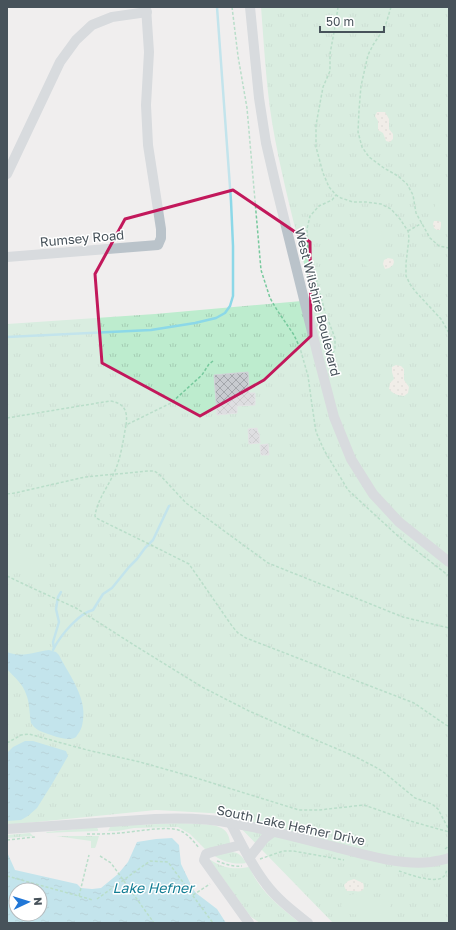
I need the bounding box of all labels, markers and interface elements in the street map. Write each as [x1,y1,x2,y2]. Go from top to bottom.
scale bar [320,8,384,34]
text: 50 m [326,14,354,29]
street label: Rumsey Road [39,226,125,250]
street label: West Wilshire Boulevard [292,226,344,378]
street label: South Lake Hefner Drive [215,801,367,849]
water label: Lake Hefner [112,879,196,896]
north arrow [8,882,48,922]
text: N [32,897,45,906]

